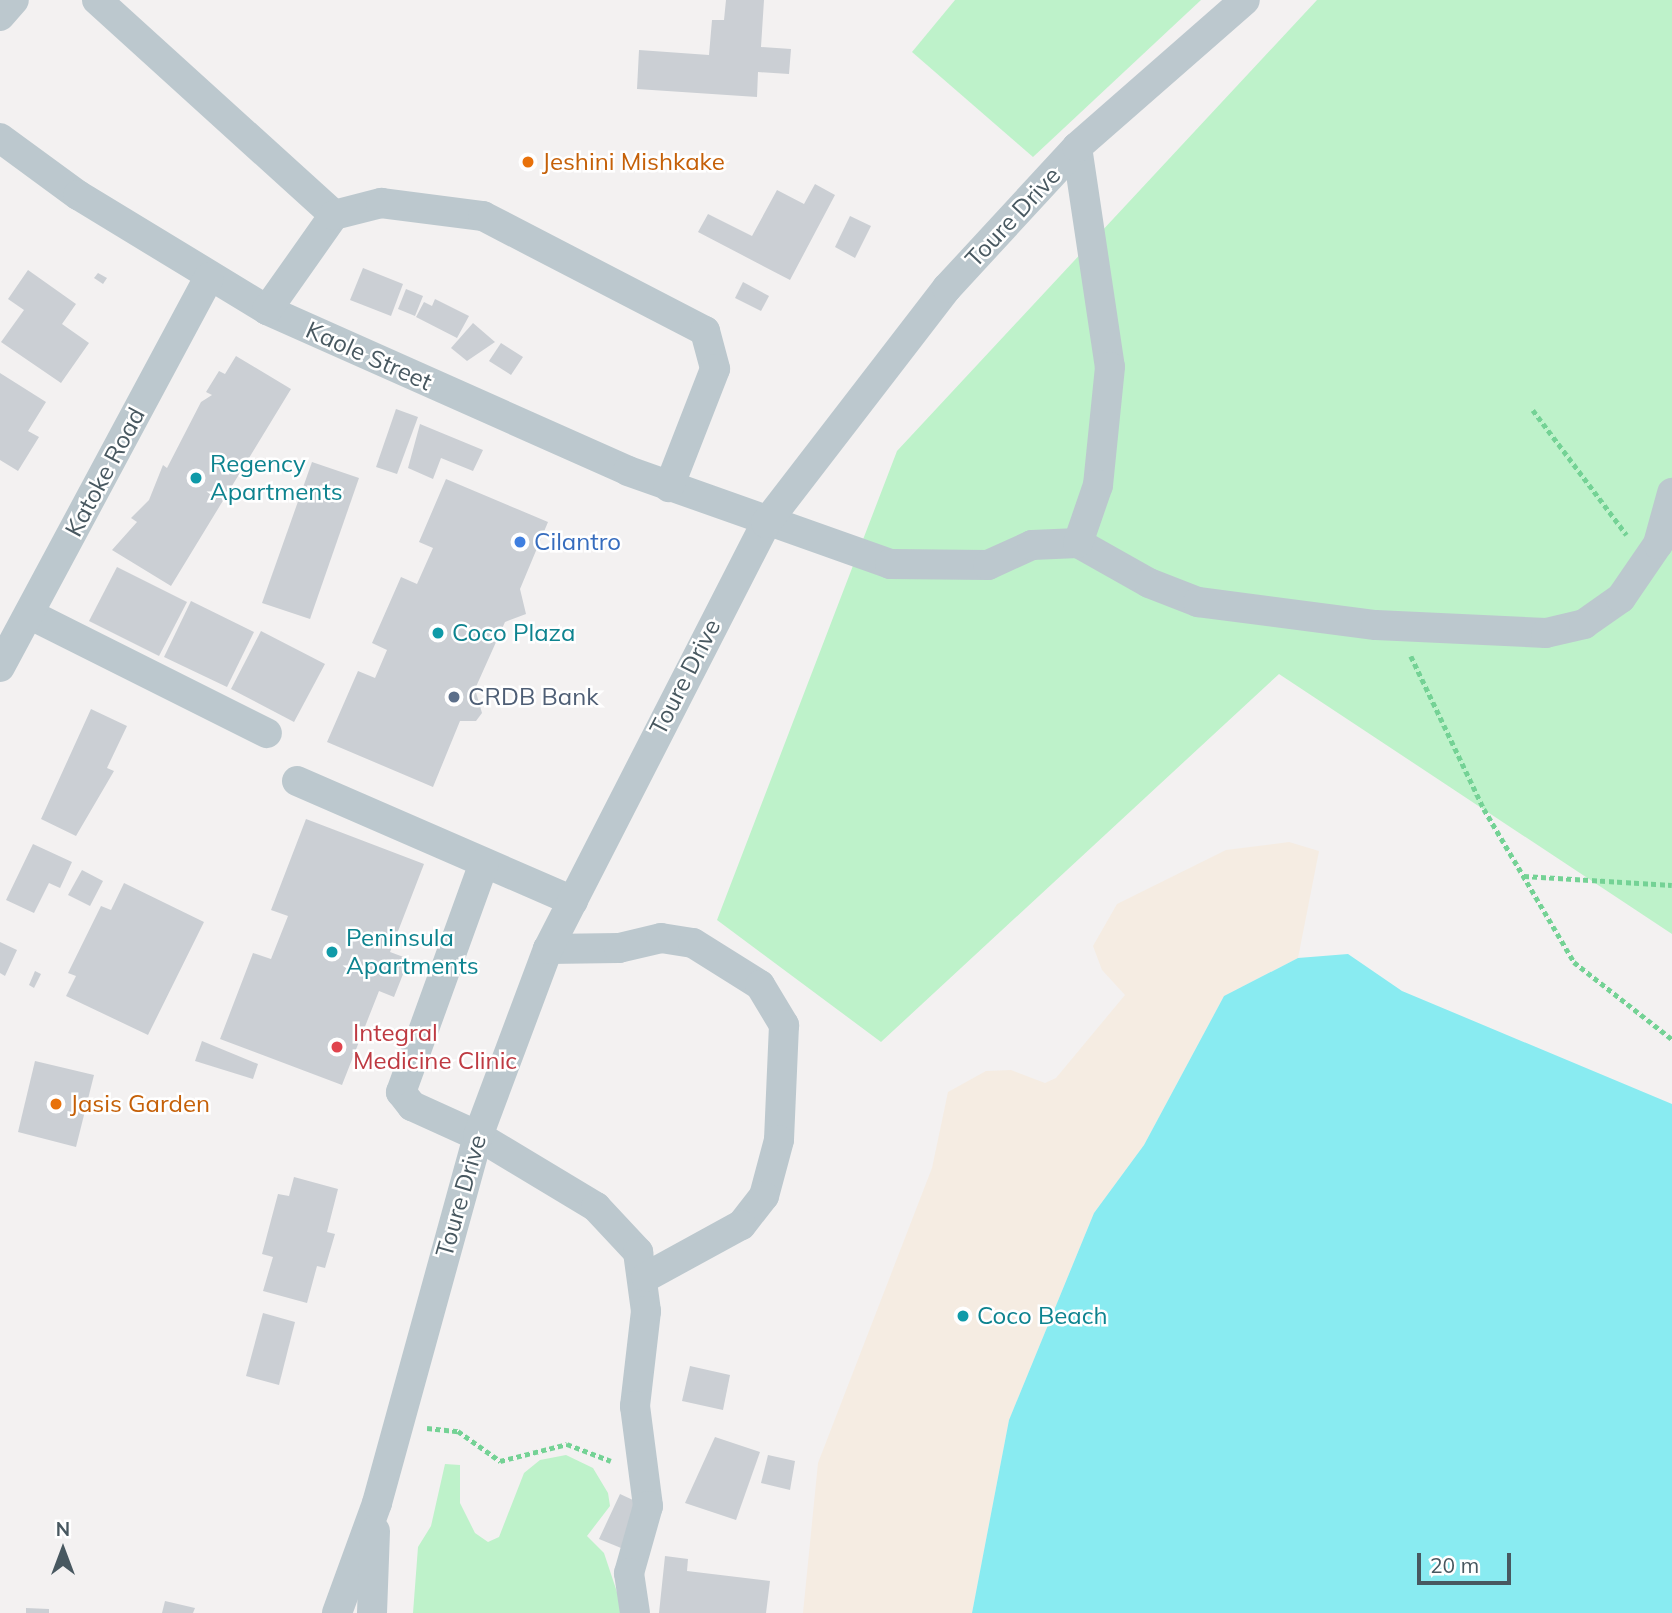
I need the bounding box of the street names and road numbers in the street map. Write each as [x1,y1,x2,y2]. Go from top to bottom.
street label: Toure Drive [959,161,1067,273]
street label: Kaole Street [302,315,436,397]
street label: Katoke Road [59,403,151,541]
street label: Toure Drive [644,614,726,740]
street label: Toure Drive [430,1131,492,1261]

